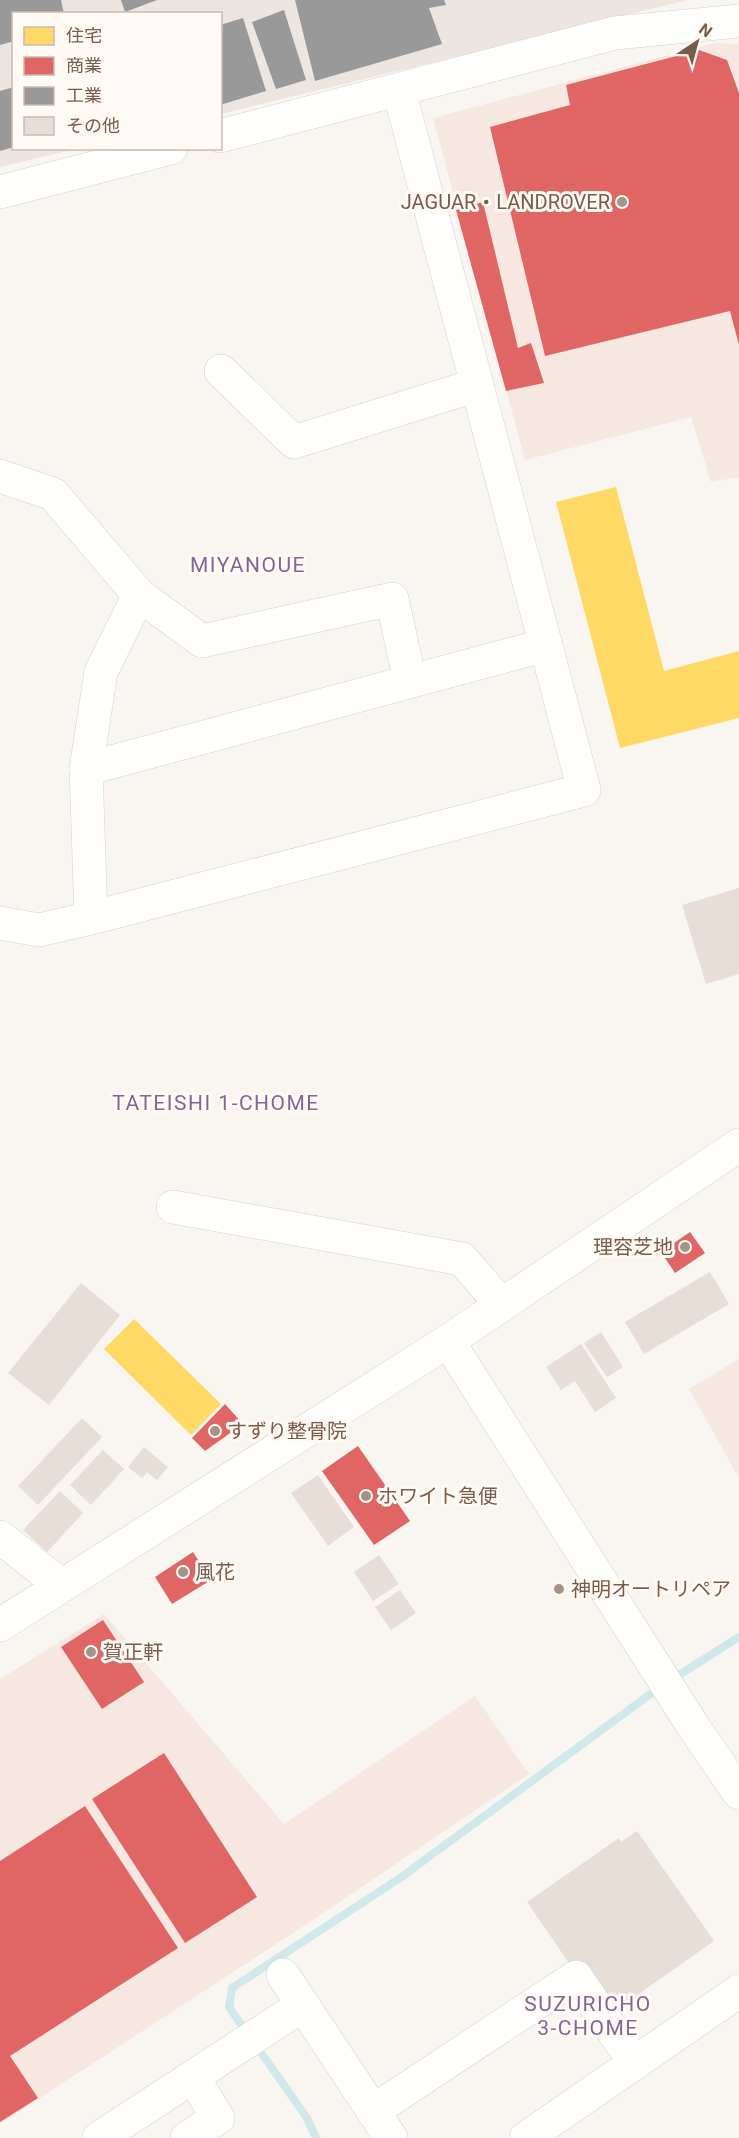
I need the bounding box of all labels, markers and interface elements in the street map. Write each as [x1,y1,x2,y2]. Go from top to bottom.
legend [12,12,222,150]
north arrow [667,12,727,72]
text: N [695,19,716,41]
text: 住宅 [66,25,102,46]
text: 商業 [66,55,102,76]
text: 工業 [66,85,102,106]
text: その他 [66,115,120,136]
place label: JAGUAR・LANDROVER [401,190,610,214]
marker: JAGUAR・LANDROVER [615,195,629,209]
district label: MIYANOUE [190,553,306,577]
district label: TATEISHI 1-CHOME [112,1091,320,1115]
place label: 理容芝地 [593,1235,673,1259]
marker: 理容芝地 [678,1240,692,1254]
place label: すずり整骨院 [227,1419,347,1443]
marker: すずり整骨院 [208,1424,222,1438]
place label: ホワイト急便 [378,1484,498,1508]
marker: ホワイト急便 [359,1489,373,1503]
place label: 風花 [195,1560,235,1584]
marker: 風花 [176,1565,190,1579]
place label: 神明オートリペア [571,1577,731,1601]
marker: 神明オートリペア [552,1582,566,1596]
place label: 賀正軒 [103,1640,163,1664]
marker: 賀正軒 [84,1645,98,1659]
district label: SUZURICHO 3-CHOME [524,1992,652,2040]

